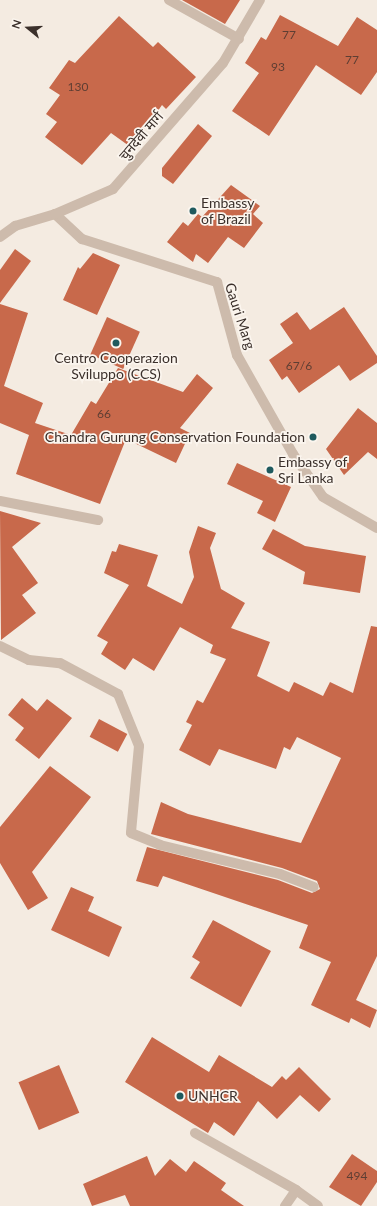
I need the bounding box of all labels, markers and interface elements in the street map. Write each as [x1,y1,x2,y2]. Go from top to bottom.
north arrow [8,8,48,48]
text: N [9,18,24,30]
house number: 77 [282,28,296,42]
house number: 77 [345,53,359,67]
house number: 93 [271,60,285,74]
house number: 130 [68,80,88,94]
street label: चुनदेवी मार्ग [115,108,167,164]
place label: Embassy of Brazil [201,195,254,228]
marker: Embassy of Brazil [188,206,198,216]
street label: Gauri Marg [221,281,259,351]
marker: Centro Cooperazion Sviluppo (CCS) [111,338,121,348]
place label: Centro Cooperazion Sviluppo (CCS) [54,350,178,382]
house number: 67/6 [286,359,312,373]
house number: 66 [97,407,111,421]
place label: Chandra Gurung Conservation Foundation [45,429,305,445]
marker: Chandra Gurung Conservation Foundation [308,432,318,442]
place label: Embassy of Sri Lanka [278,454,348,486]
marker: Embassy of Sri Lanka [265,465,275,475]
place label: UNHCR [188,1088,238,1104]
marker: UNHCR [175,1091,185,1101]
house number: 494 [347,1169,367,1183]

